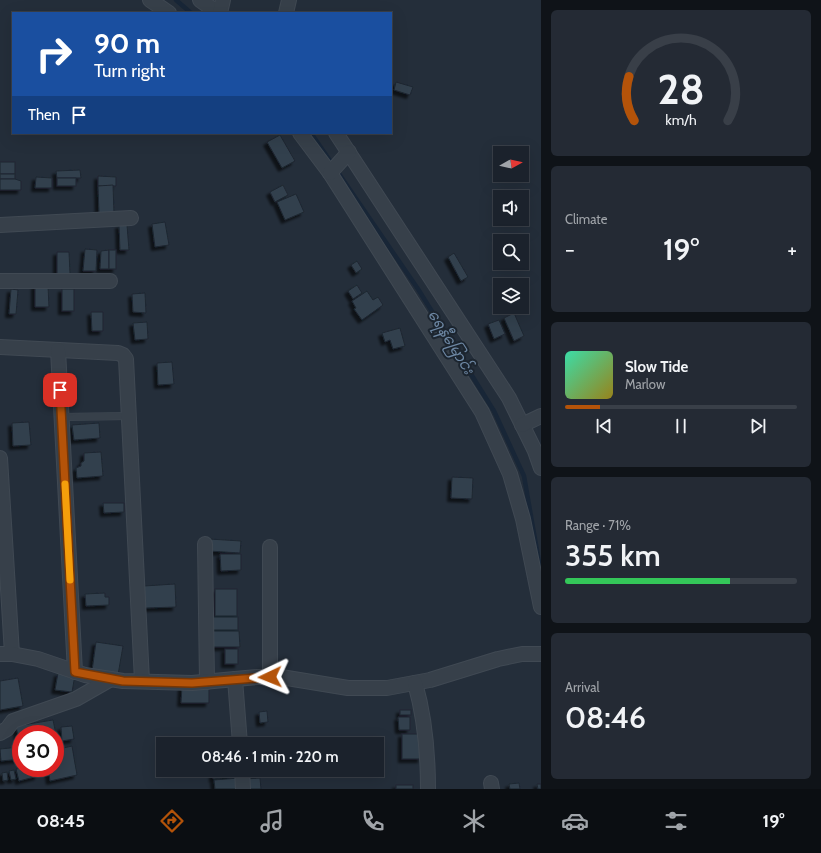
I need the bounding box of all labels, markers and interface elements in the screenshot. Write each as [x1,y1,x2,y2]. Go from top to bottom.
text: 90 m [94,26,160,60]
icon: right [28,28,80,80]
text: Turn right [94,60,165,82]
text: 28 [657,64,705,114]
icon: arrive [68,104,90,126]
text: Then [28,106,60,124]
text: km/h [665,110,697,128]
north arrow [493,146,529,182]
map controls [493,146,529,314]
button: sound [493,190,529,226]
text: Climate [565,211,607,227]
text: 19° [663,231,699,268]
button: search [493,234,529,270]
text: − [565,236,575,263]
text: + [787,236,797,263]
button: layers [493,278,529,314]
water label: ရေနီမြောင်း [422,305,480,380]
text: Slow Tide [625,358,688,376]
pin [43,373,77,407]
text: Marlow [625,376,665,392]
icon: arrive [49,379,71,401]
icon: previous [593,415,615,437]
icon: pause [670,415,692,437]
icon: next [747,415,769,437]
text: Range · 71% [565,517,631,533]
text: 355 km [565,537,661,574]
position arrow [249,656,291,698]
text: Arrival [565,679,600,695]
text: 08:46 [565,699,646,736]
speed limit sign: 30 [12,725,64,777]
text: 08:46 · 1 min · 220 m [201,748,339,766]
icon: directions [158,807,186,835]
icon: music [258,807,286,835]
icon: phone [359,807,387,835]
icon: climate [460,807,488,835]
icon: car [561,807,589,835]
icon: filters [662,807,690,835]
text: 08:45 [36,810,85,832]
text: 19° [763,810,784,832]

